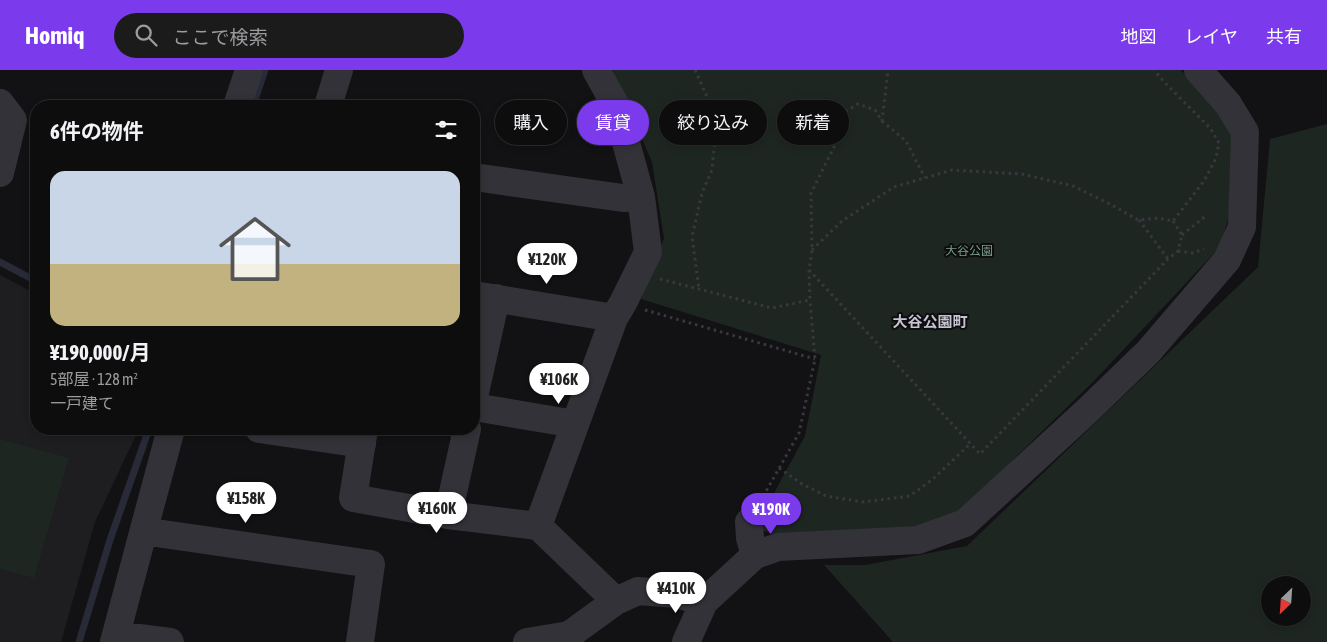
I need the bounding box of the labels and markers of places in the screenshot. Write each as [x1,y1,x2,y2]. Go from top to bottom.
pin: ¥120K [512,242,582,285]
pin: ¥106K [524,362,594,405]
pin: ¥158K [211,482,281,524]
pin: ¥160K [402,492,472,534]
pin: ¥190K [736,492,806,535]
pin: ¥410K [641,572,711,614]

